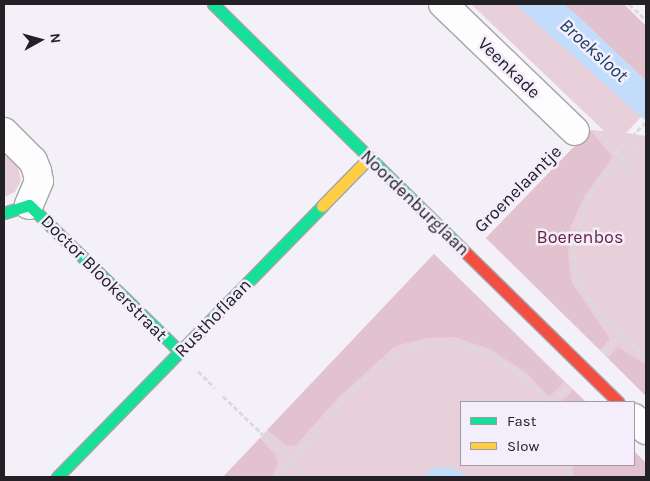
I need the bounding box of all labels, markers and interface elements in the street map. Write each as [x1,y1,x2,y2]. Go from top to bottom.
water label: Broeksloot [554,14,632,88]
north arrow [15,15,65,65]
text: N [46,32,64,44]
street label: Veenkade [473,33,545,103]
street label: Groenelaantje [470,141,566,237]
street label: Noordenburglaan [356,146,474,260]
street label: Doctor Blookerstraat [36,210,172,346]
park label: Boerenbos [537,226,623,248]
street label: Rusthoflaan [170,274,256,362]
legend [460,401,635,466]
text: Fast [507,412,536,430]
text: Slow [507,437,539,455]

